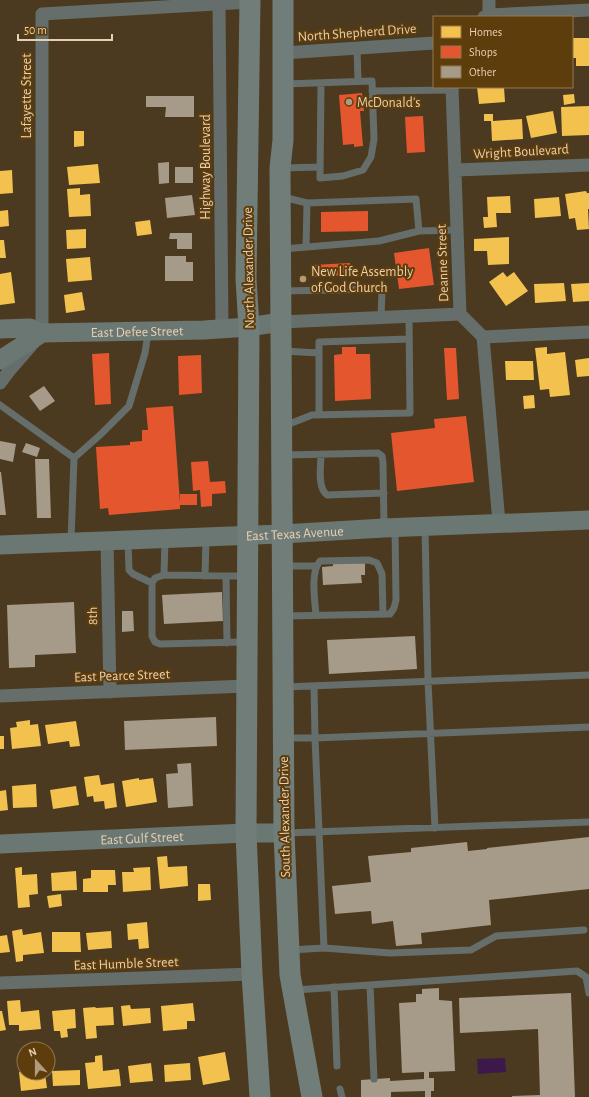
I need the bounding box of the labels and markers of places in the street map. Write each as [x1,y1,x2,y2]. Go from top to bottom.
place label: McDonald's [357,96,420,110]
marker: McDonald's [344,97,354,107]
place label: New Life Assembly of God Church [311,265,413,295]
marker: New Life Assembly of God Church [298,274,308,284]

